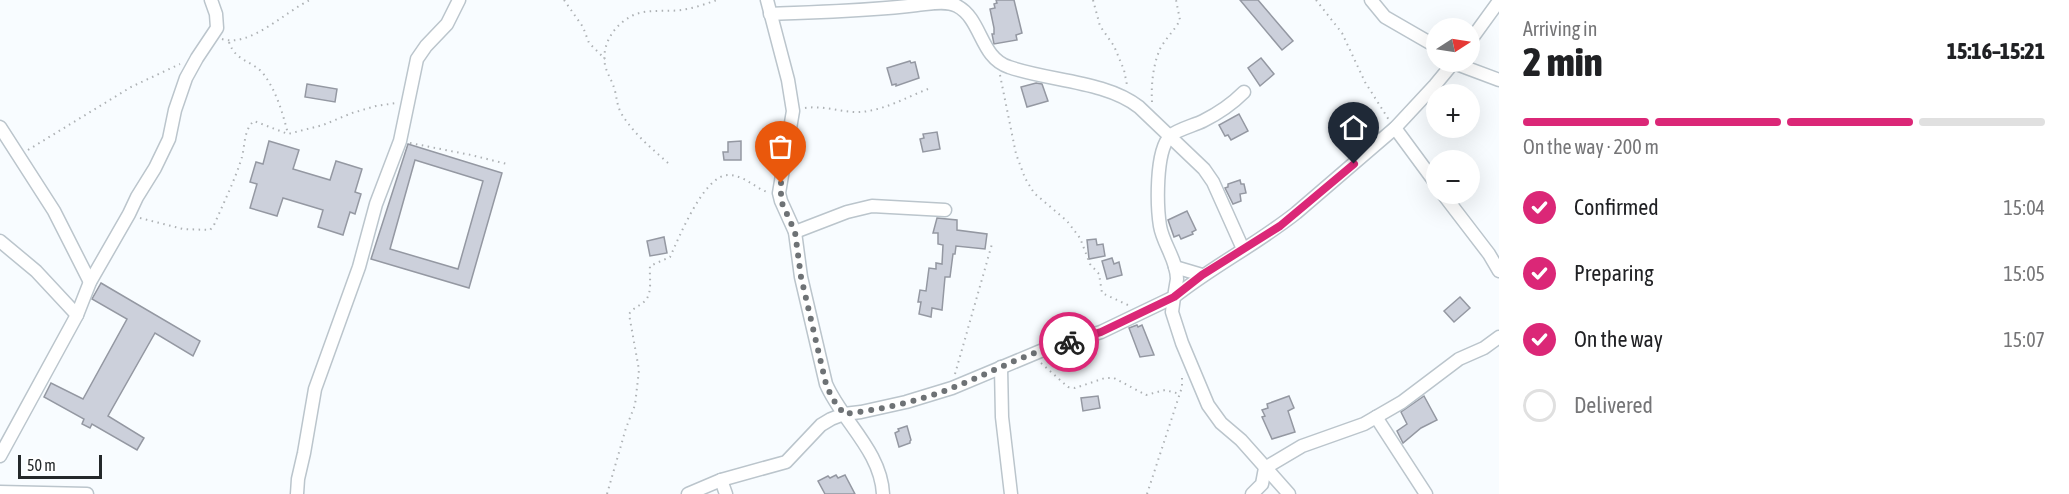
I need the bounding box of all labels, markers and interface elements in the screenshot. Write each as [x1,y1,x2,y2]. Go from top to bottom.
text: Arriving in [1523,17,1597,40]
north arrow [1426,18,1480,72]
map controls [1426,18,1480,204]
text: 15:16–15:21 [1947,38,2045,64]
text: 2 min [1523,40,1603,84]
button: + [1426,84,1480,138]
pin [1328,102,1379,164]
icon: home [1337,111,1370,144]
pin [755,121,806,183]
icon: bag [764,130,797,163]
text: On the way · 200 m [1523,135,1659,158]
button: − [1426,150,1480,204]
icon: check [1523,191,1556,224]
text: Confirmed [1574,194,1659,220]
text: 15:04 [2003,196,2045,219]
icon: check [1523,257,1556,290]
text: Preparing [1574,260,1654,286]
text: 15:05 [2003,262,2045,285]
courier [1039,312,1099,372]
icon: check [1523,323,1556,356]
icon: bike [1053,326,1086,359]
text: On the way [1574,326,1663,352]
text: 15:07 [2003,328,2045,351]
text: Delivered [1574,392,1653,418]
scale bar [18,452,102,480]
text: 50 m [27,456,56,474]

